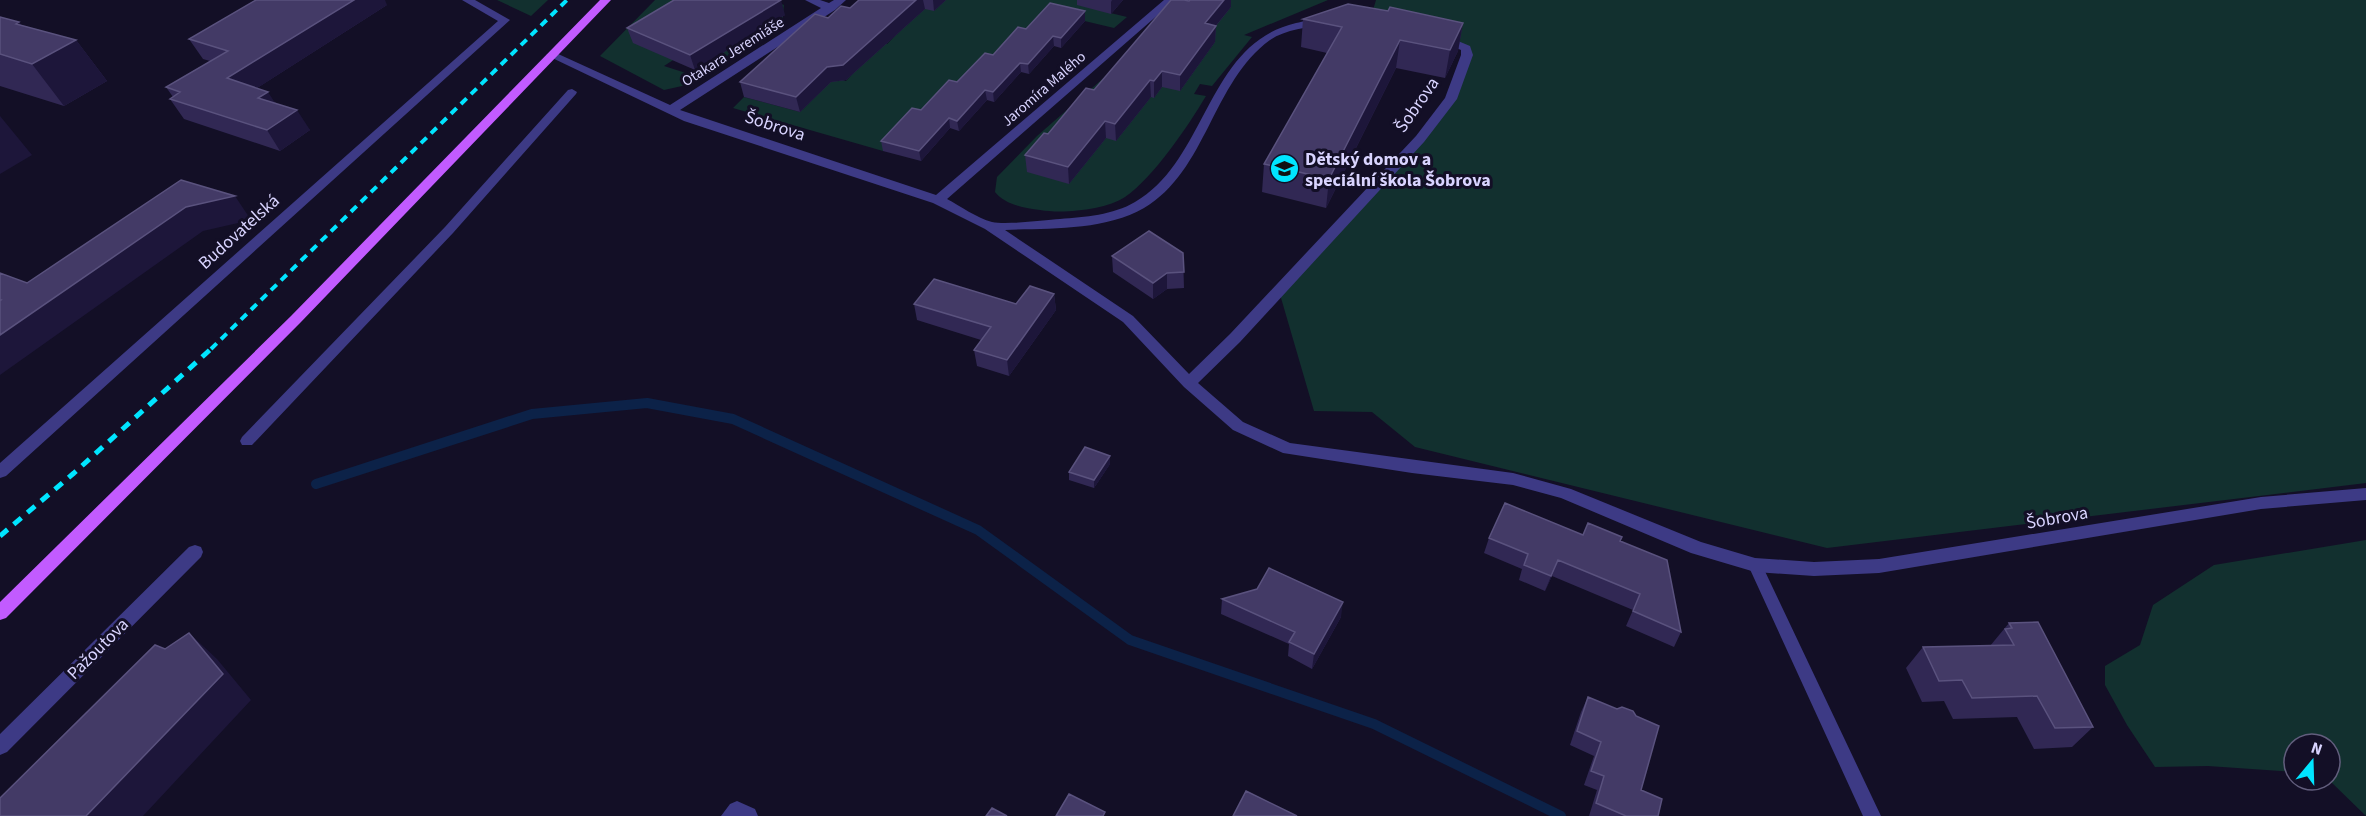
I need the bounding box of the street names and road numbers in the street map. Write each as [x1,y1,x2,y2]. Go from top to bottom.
street label: Otakara Jeremiáše [678,12,788,92]
street label: Jaromíra Malého [997,46,1091,132]
street label: Šobrova [1389,72,1445,138]
street label: Šobrova [742,105,808,147]
street label: Budovatelská [193,189,285,275]
street label: Šobrova [2024,500,2090,536]
street label: Pažoutova [62,613,134,685]

